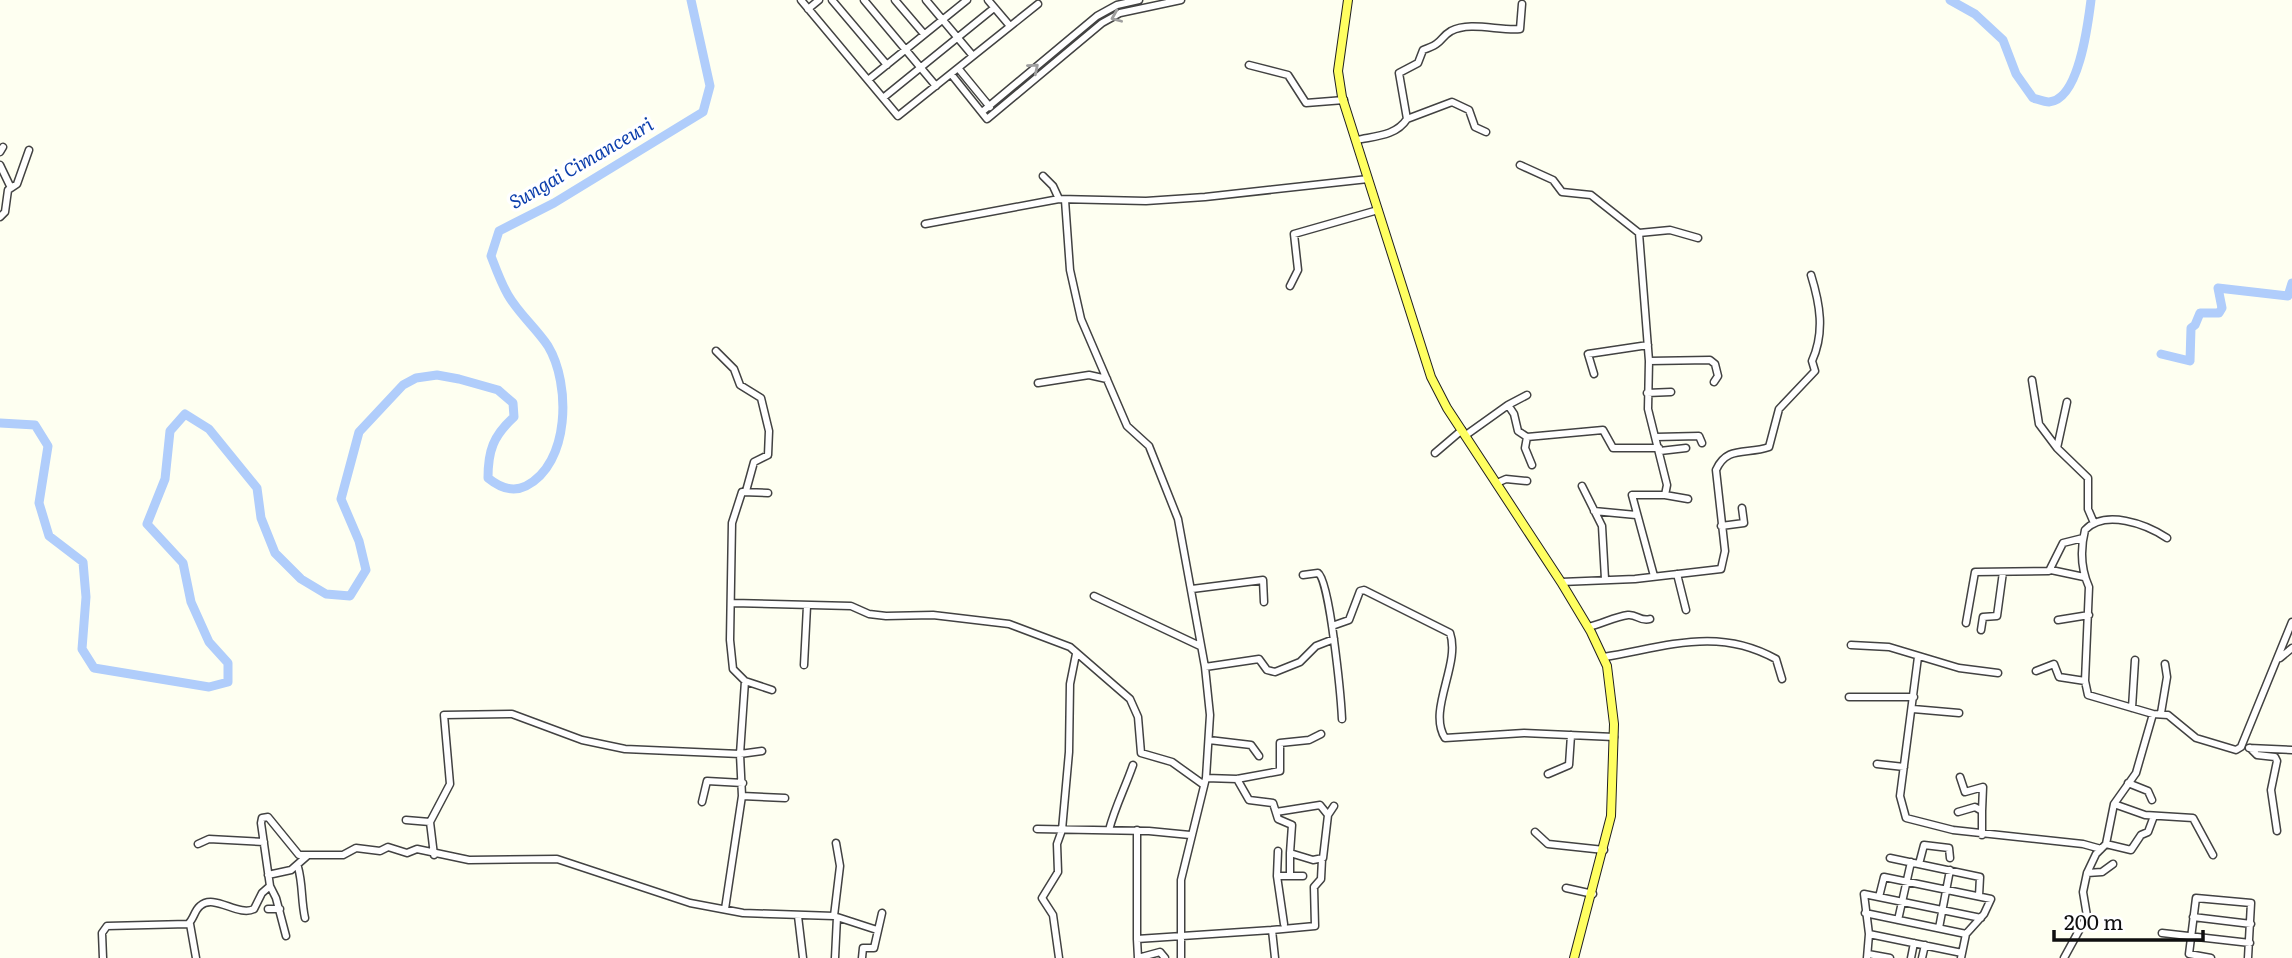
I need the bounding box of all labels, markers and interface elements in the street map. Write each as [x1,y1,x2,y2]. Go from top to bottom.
one-way arrow [1110,8,1122,22]
one-way arrow [1026,64,1039,76]
water label: Sungai Cimanceuri [503,109,658,215]
scale bar [2054,898,2203,942]
text: 200 m [2064,905,2124,936]

